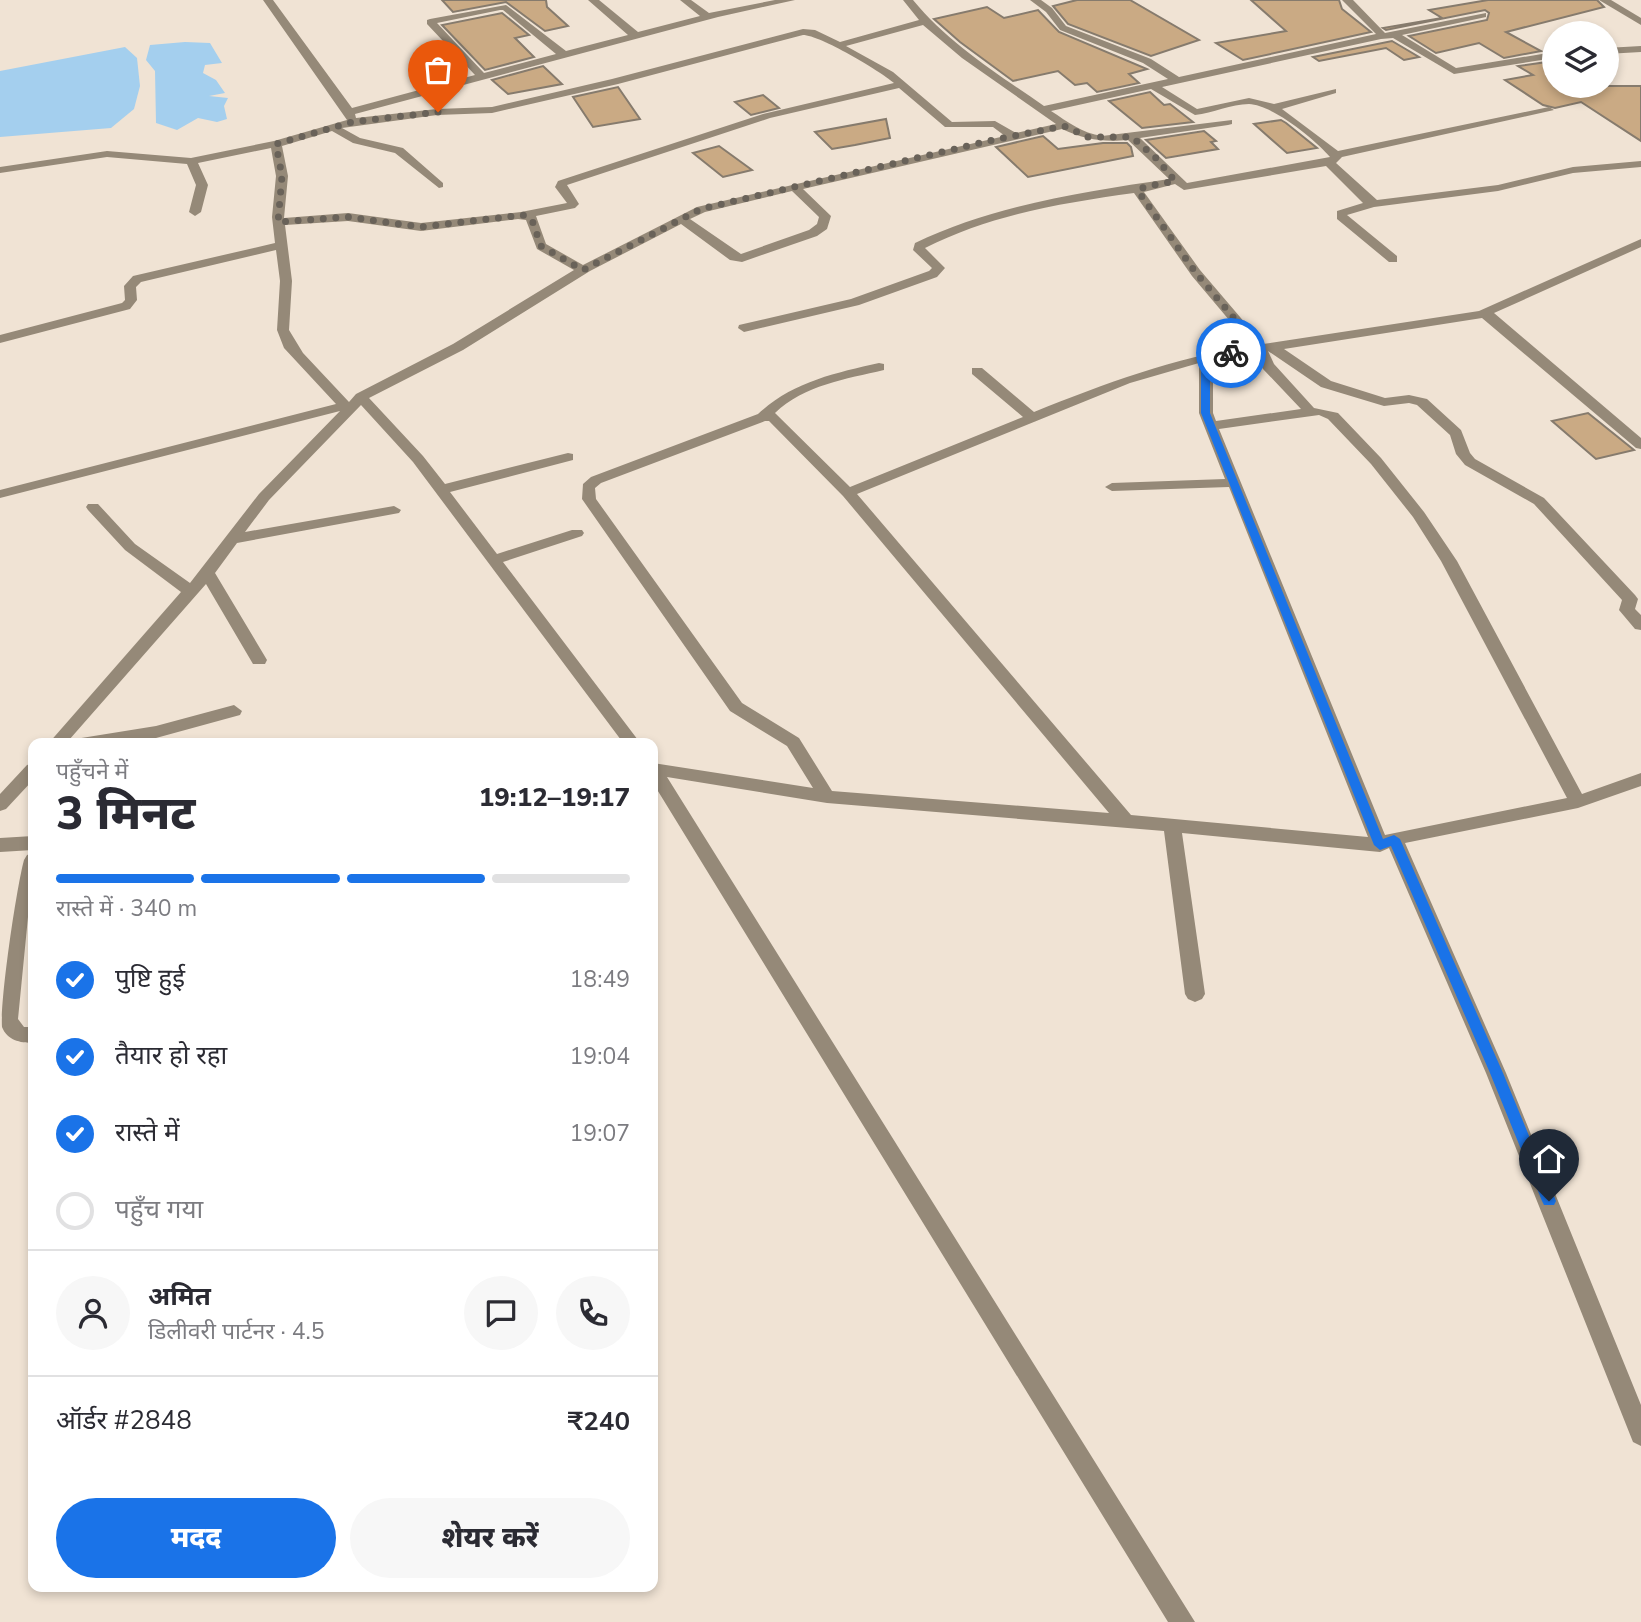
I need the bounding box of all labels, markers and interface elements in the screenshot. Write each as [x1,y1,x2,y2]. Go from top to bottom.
map controls [1542,21,1619,98]
button: layers [1542,21,1619,98]
pin [408,40,468,112]
icon: bag [419,51,457,89]
courier [1196,318,1266,388]
icon: bike [1212,334,1250,372]
text: पहुँचने में [56,756,128,787]
text: 19:12–19:17 [479,780,630,815]
text: 3 मिनट [56,782,195,845]
text: रास्ते में · 340 m [56,893,197,924]
icon: check [56,961,94,999]
text: पुष्टि हुई [115,961,185,996]
text: 18:49 [570,964,630,995]
icon: check [56,1038,94,1076]
text: तैयार हो रहा [115,1038,227,1073]
text: 19:04 [570,1041,630,1072]
icon: check [56,1115,94,1153]
text: रास्ते में [115,1115,180,1150]
text: 19:07 [570,1118,630,1149]
pin [1519,1129,1579,1201]
icon: home [1530,1140,1568,1178]
text: पहुँच गया [115,1192,203,1227]
button: person [56,1276,130,1350]
button: chat [464,1276,538,1350]
button: phone [556,1276,630,1350]
text: अमित [148,1279,211,1314]
text: डिलीवरी पार्टनर · 4.5 [148,1316,325,1347]
text: ऑर्डर #2848 [56,1403,192,1438]
text: ₹240 [568,1404,630,1439]
button: मदद [56,1498,336,1578]
button: शेयर करें [350,1498,630,1578]

